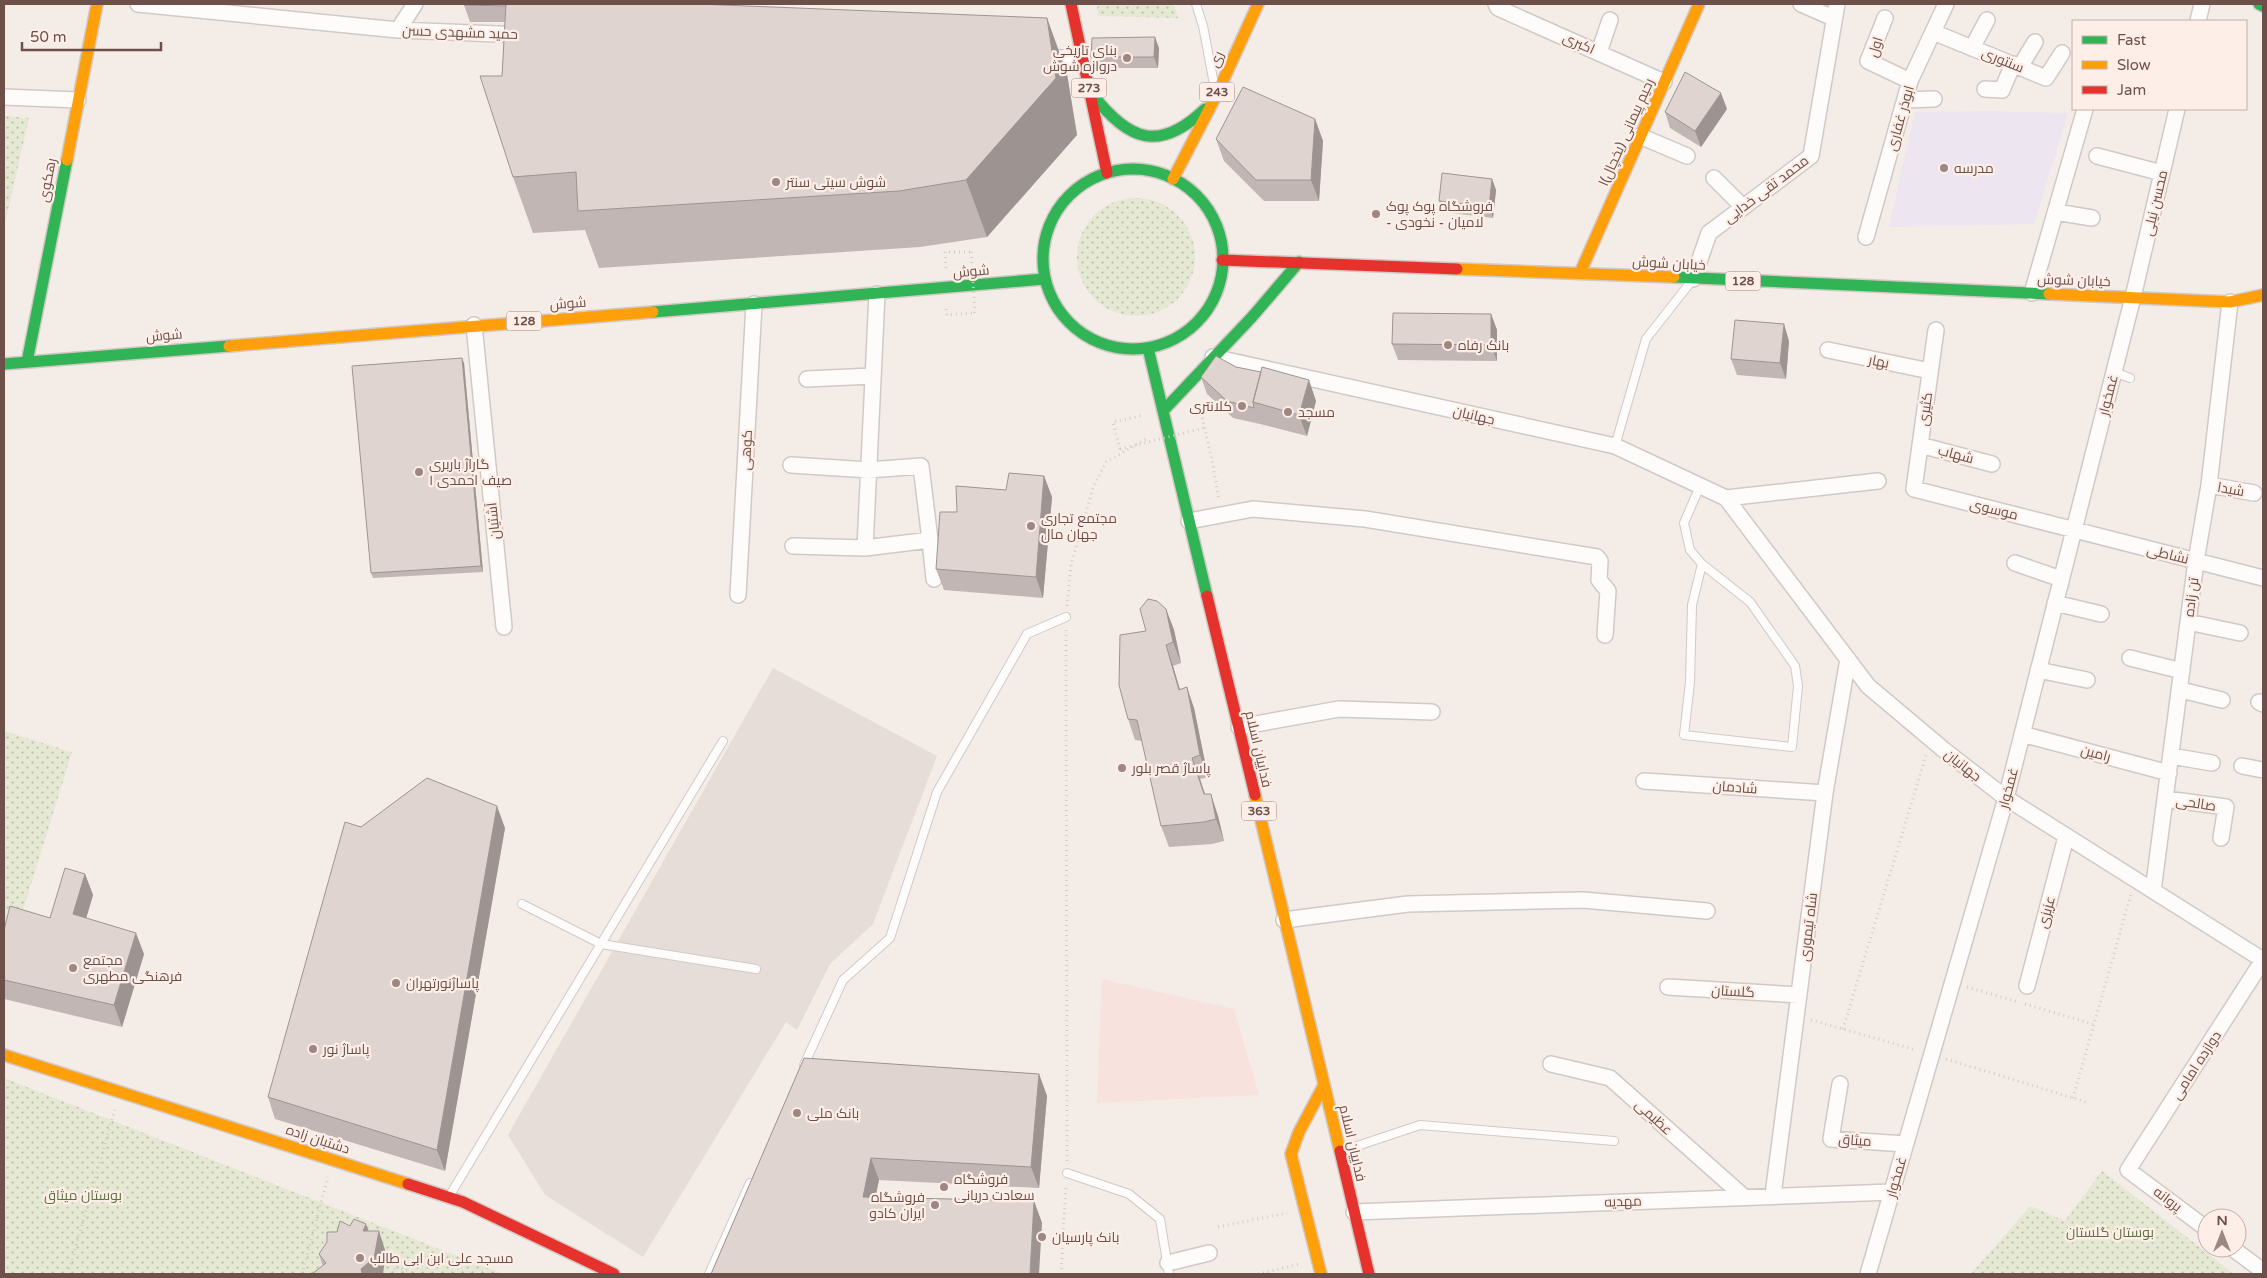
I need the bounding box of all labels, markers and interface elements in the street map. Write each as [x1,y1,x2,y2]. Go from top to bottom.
scale bar [22,20,161,52]
legend [2072,20,2247,110]
street label: حمید مشهدی حسن [402,22,518,43]
text: 50 m [30,28,67,46]
street label: اکبری [1560,29,1598,58]
text: Fast [2117,31,2147,49]
street label: اول [1864,35,1887,60]
place label: بنای تاریخی دروازه شوش [1043,42,1117,75]
street label: سنتوری [1979,44,2026,77]
street label: ری [1205,48,1228,70]
marker: بنای تاریخی دروازه شوش [1121,52,1133,64]
text: Slow [2117,56,2151,74]
street label: رحیم پیمانی (یخچال)ا [1595,76,1659,189]
road number: 273 [1072,78,1106,98]
text: Jam [2117,81,2146,99]
road number: 243 [1200,82,1234,101]
street label: ابوذر غفاری [1883,83,1918,153]
street label: محمد تقی خدایی [1721,152,1812,227]
street label: رهکوی [35,157,60,204]
place label: مدرسه [1954,160,1994,177]
marker: مدرسه [1938,162,1950,174]
street label: محسن نیلی [2140,168,2171,238]
place label: شوش سیتی سنتر [785,174,886,191]
marker: شوش سیتی سنتر [770,176,782,188]
place label: فروشگاه پوک پوک - لاميان - نخودی [1386,198,1493,231]
marker: فروشگاه پوک پوک - لاميان - نخودی [1370,208,1382,220]
street label: خیابان شوش [1632,253,1706,274]
street label: شوش [952,261,990,282]
street label: خیابان شوش [2037,271,2111,290]
road number: 128 [1726,272,1760,290]
street label: شوش [549,294,587,313]
road number: 128 [506,312,542,331]
street label: شوش [145,325,183,346]
place label: بانک رفاه [1458,337,1509,354]
marker: بانک رفاه [1442,339,1454,351]
street label: بهار [1866,351,1891,372]
street label: غمخوار [2095,373,2122,418]
street label: کثیری [1915,391,1936,427]
place label: کلانتری [1189,398,1232,415]
marker: کلانتری [1236,400,1248,412]
street label: جهانیان [1451,402,1496,429]
place label: مسجد [1298,404,1335,421]
marker: مسجد [1282,406,1294,418]
street label: کوهی [737,429,756,471]
street label: شهاب [1936,442,1975,467]
place label: گاراژ باربری صیف احمدی ۱ [429,456,512,489]
marker: گاراژ باربری صیف احمدی ۱ [413,466,425,478]
street label: شیدا [2216,479,2246,500]
street label: موسوی [1968,495,2020,524]
street label: آشتیان [483,501,504,540]
place label: مجتمع تجاری جهان مال [1041,510,1117,543]
marker: مجتمع تجاری جهان مال [1025,520,1037,532]
street label: نشاطی [2145,541,2191,568]
street label: تن زاده [2181,576,2202,618]
street label: فداییان اسلام [1240,709,1276,789]
street label: رامین [2079,741,2113,766]
street label: جهانیان [1941,746,1985,785]
place label: پاساژ قصر بلور [1131,760,1211,778]
marker: پاساژ قصر بلور [1116,762,1128,774]
street label: غمخوار [1995,766,2022,811]
street label: شادمان [1712,777,1758,798]
street label: صالحی [2175,792,2217,815]
road number: 363 [1242,801,1276,820]
street label: شاه تیموری [1796,892,1821,962]
street label: عزیزی [2034,894,2059,930]
place label: مجتمع فرهنگی مطهری [83,952,182,985]
marker: مجتمع فرهنگی مطهری [67,962,79,974]
place label: پاساژنورتهران [406,975,479,993]
marker: پاساژنورتهران [390,977,402,989]
street label: گلستان [1711,982,1755,1001]
street label: دوازده امامی [2168,1028,2225,1103]
place label: پاساژ نور [322,1041,370,1059]
marker: پاساژ نور [307,1043,319,1055]
street label: عظیمی [1631,1096,1676,1139]
street label: فداییان اسلام [1334,1103,1370,1183]
place label: بانک ملی [807,1105,859,1122]
marker: بانک ملی [791,1107,803,1119]
street label: دشتبان زاده [284,1121,352,1158]
street label: میثاق [1838,1131,1872,1150]
street label: غمخوار [1882,1155,1910,1201]
place label: فروشگاه سعادت دریانی [954,1171,1035,1204]
marker: فروشگاه سعادت دریانی [938,1181,950,1193]
street label: پروانه [2150,1183,2185,1217]
park label: بوستان میثاق [44,1187,122,1204]
place label: فروشگاه ایران کادو [869,1189,925,1222]
street label: مهدیه [1604,1192,1642,1211]
marker: فروشگاه ایران کادو [929,1199,941,1211]
north arrow [2197,1208,2247,1258]
text: N [2216,1212,2228,1229]
park label: بوستان گلستان [2066,1224,2154,1241]
place label: بانک پارسیان [1052,1229,1119,1247]
marker: بانک پارسیان [1036,1231,1048,1243]
place label: مسجد علی ابن ابی طالب [370,1250,513,1267]
marker: مسجد علی ابن ابی طالب [354,1252,366,1264]

